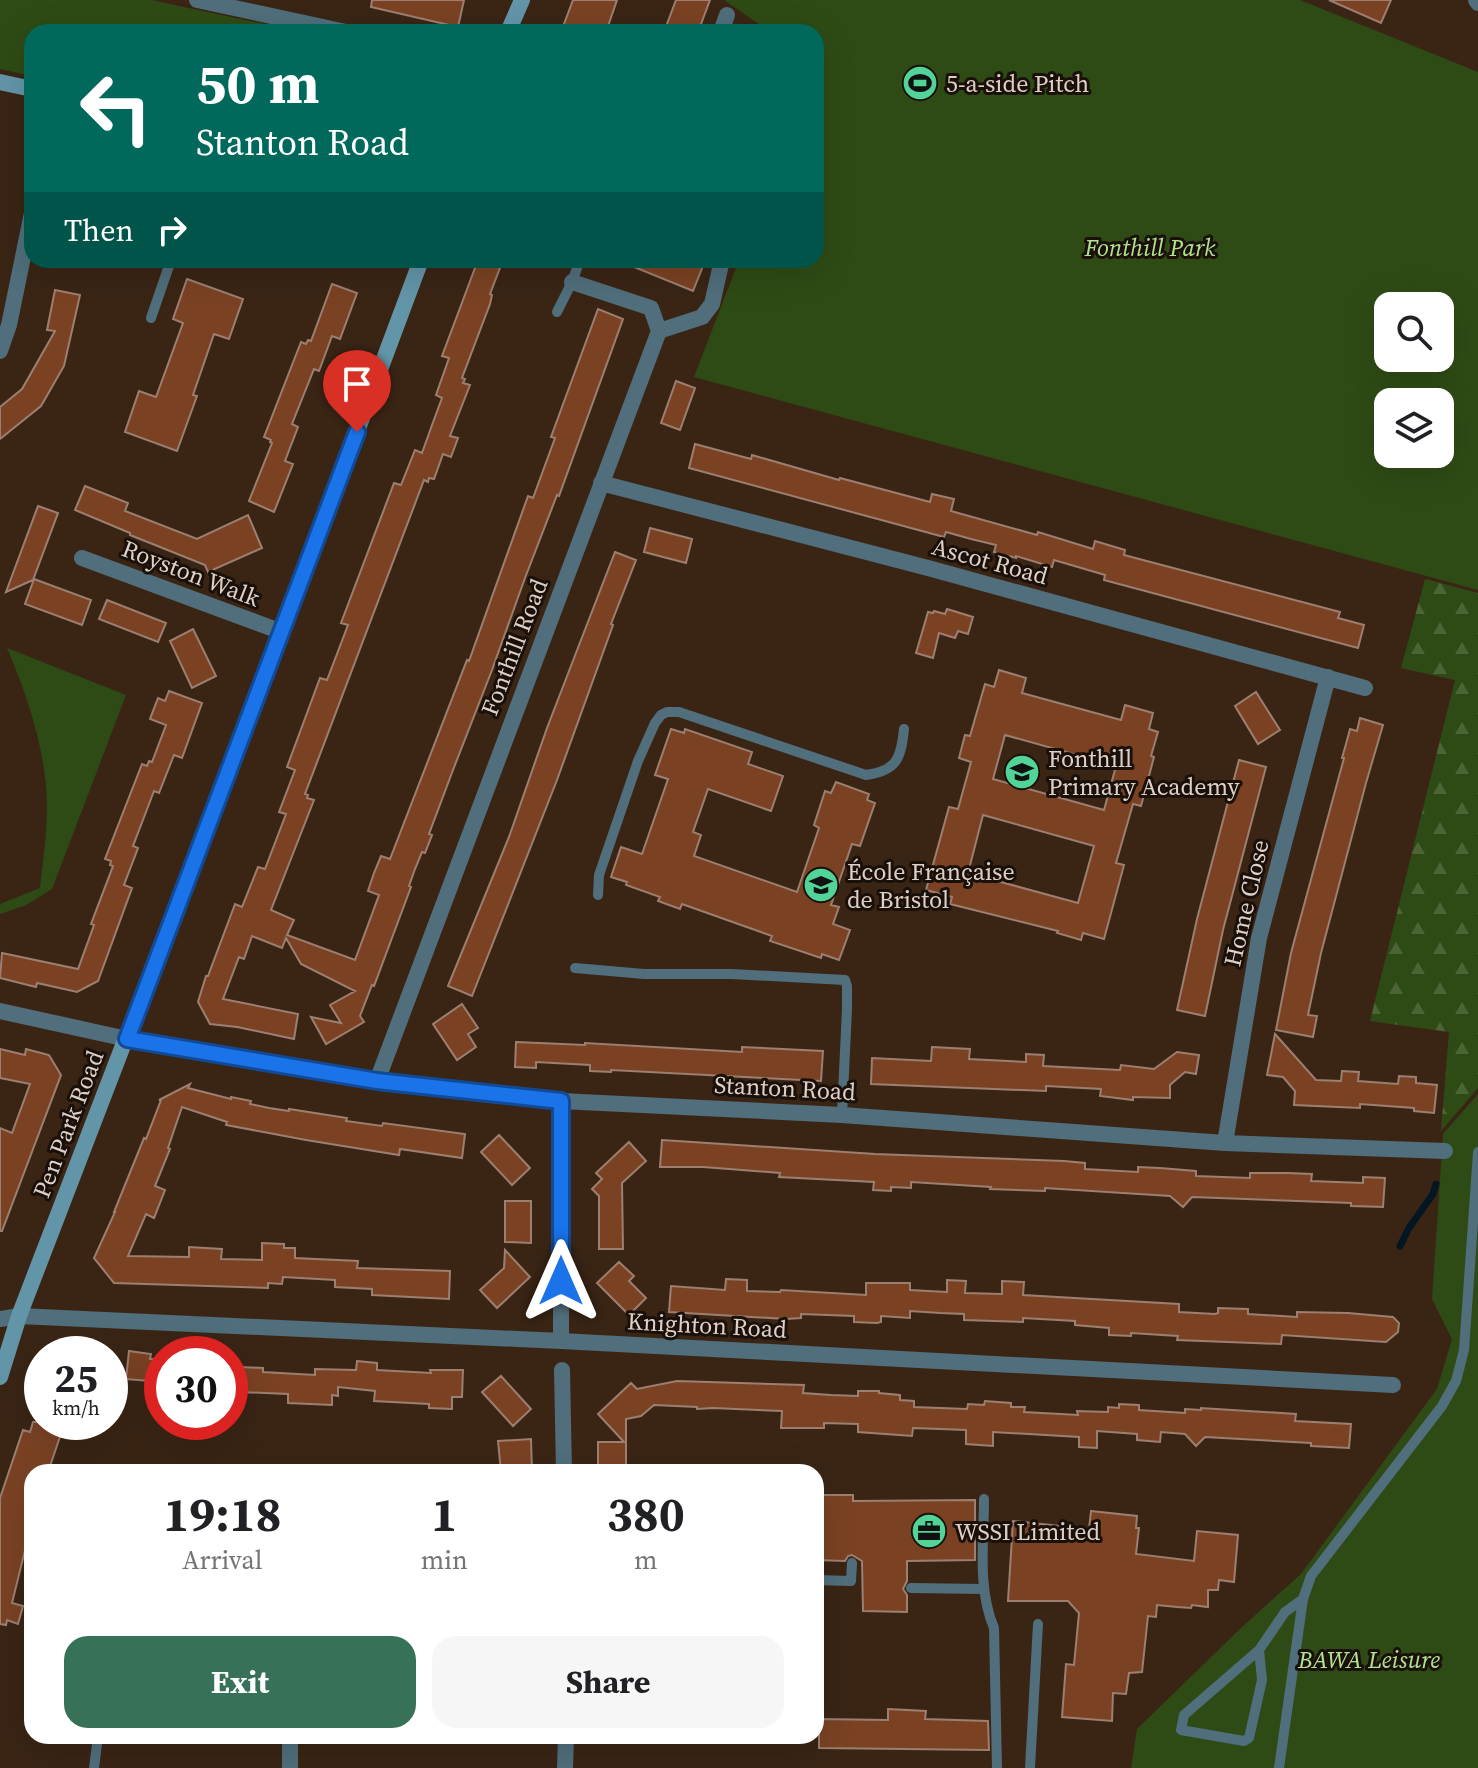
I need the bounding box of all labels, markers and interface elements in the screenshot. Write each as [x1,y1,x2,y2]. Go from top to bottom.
text: 50 m [196,45,319,122]
icon: left [64,56,168,160]
sports icon: 5-a-side Pitch [901,64,939,102]
place label: 5-a-side Pitch [946,67,1089,100]
text: Stanton Road [196,118,409,167]
icon: right [150,208,194,252]
text: Then [64,210,134,251]
park label: Fonthill Park [1084,231,1216,264]
map controls [1374,292,1454,468]
button: search [1374,292,1454,372]
pin [323,350,391,432]
icon: arrive [335,362,379,406]
button: layers [1374,388,1454,468]
street label: Ascot Road [928,530,1052,592]
street label: Royston Walk [117,532,265,615]
street label: Fonthill Road [473,573,555,720]
place label: Fonthill Primary Academy [1048,742,1240,803]
school or university icon: Fonthill Primary Academy [1003,753,1041,791]
street label: Home Close [1215,836,1277,970]
place label: École Française de Bristol [847,855,1015,916]
school or university icon: École Française de Bristol [802,866,840,904]
street label: Pen Park Road [25,1045,111,1202]
street label: Stanton Road [713,1068,857,1108]
position arrow [519,1239,603,1323]
street label: Knighton Road [626,1304,788,1346]
speed limit sign: 30 [144,1336,248,1440]
text: 25 [54,1351,98,1405]
text: km/h [52,1394,100,1422]
text: 19:18 [163,1481,282,1547]
text: 1 [431,1481,457,1547]
text: 380 [607,1481,685,1547]
office icon: WSSI Limited [910,1512,948,1550]
place label: WSSI Limited [955,1515,1100,1548]
text: Arrival [182,1542,263,1578]
text: min [421,1542,468,1578]
text: m [634,1542,658,1578]
button: Exit [64,1636,416,1728]
button: Share [432,1636,784,1728]
park label: BAWA Leisure [1297,1643,1440,1676]

